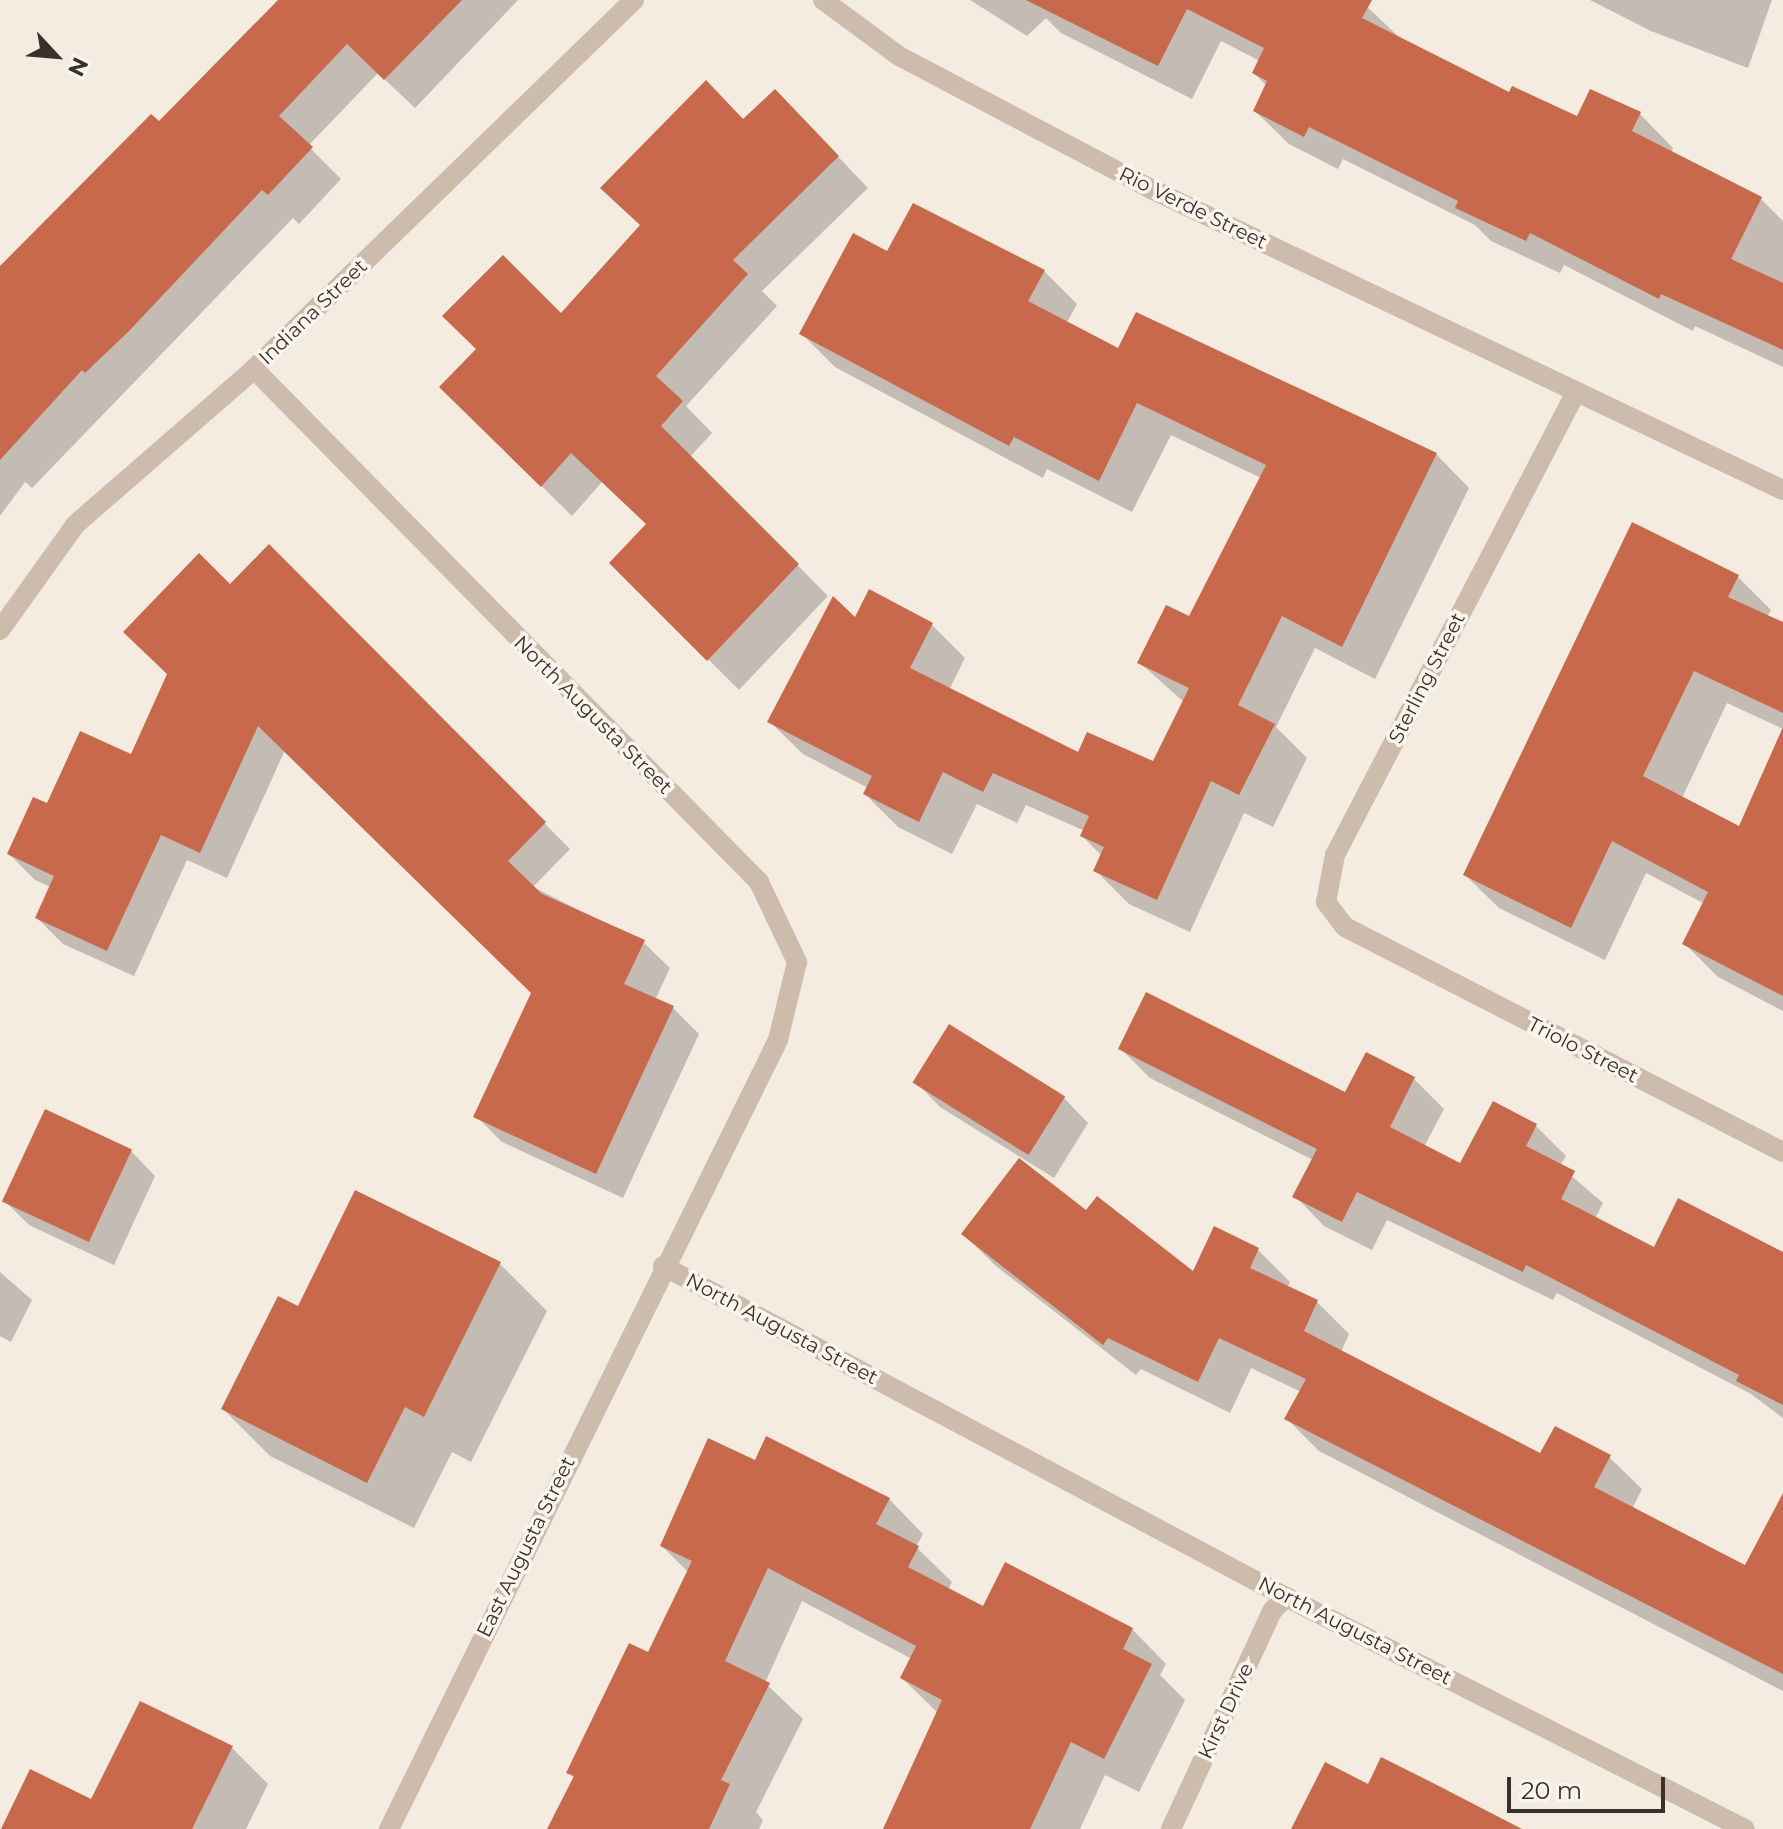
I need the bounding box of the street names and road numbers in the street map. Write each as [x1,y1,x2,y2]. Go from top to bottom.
street label: Rio Verde Street [1115,162,1271,254]
street label: Indiana Street [254,254,372,370]
street label: Sterling Street [1384,609,1470,747]
street label: North Augusta Street [509,631,677,799]
street label: Triolo Street [1524,1012,1642,1088]
street label: North Augusta Street [682,1268,882,1390]
street label: East Augusta Street [472,1453,580,1641]
street label: North Augusta Street [1254,1572,1456,1690]
street label: Kirst Drive [1193,1659,1259,1763]

